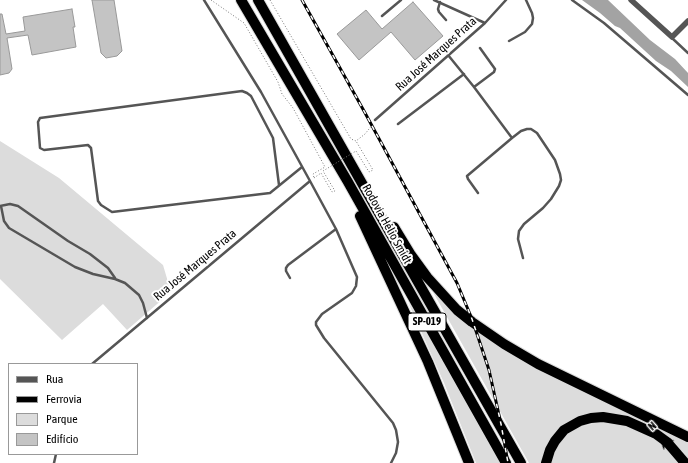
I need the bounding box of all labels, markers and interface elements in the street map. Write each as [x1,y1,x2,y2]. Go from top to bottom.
street label: Rua José Marques Prata [393,14,479,94]
street label: Rodovia Hélio Smidt [359,182,415,266]
street label: Rua José Marques Prata [151,226,239,304]
road number: SP-019 [408,313,446,331]
legend [8,363,138,455]
text: Rua [46,372,63,386]
text: Ferrovia [46,392,82,406]
text: Parque [46,412,78,426]
north arrow [640,415,680,455]
text: N [646,419,659,433]
text: Edifício [46,432,78,446]

